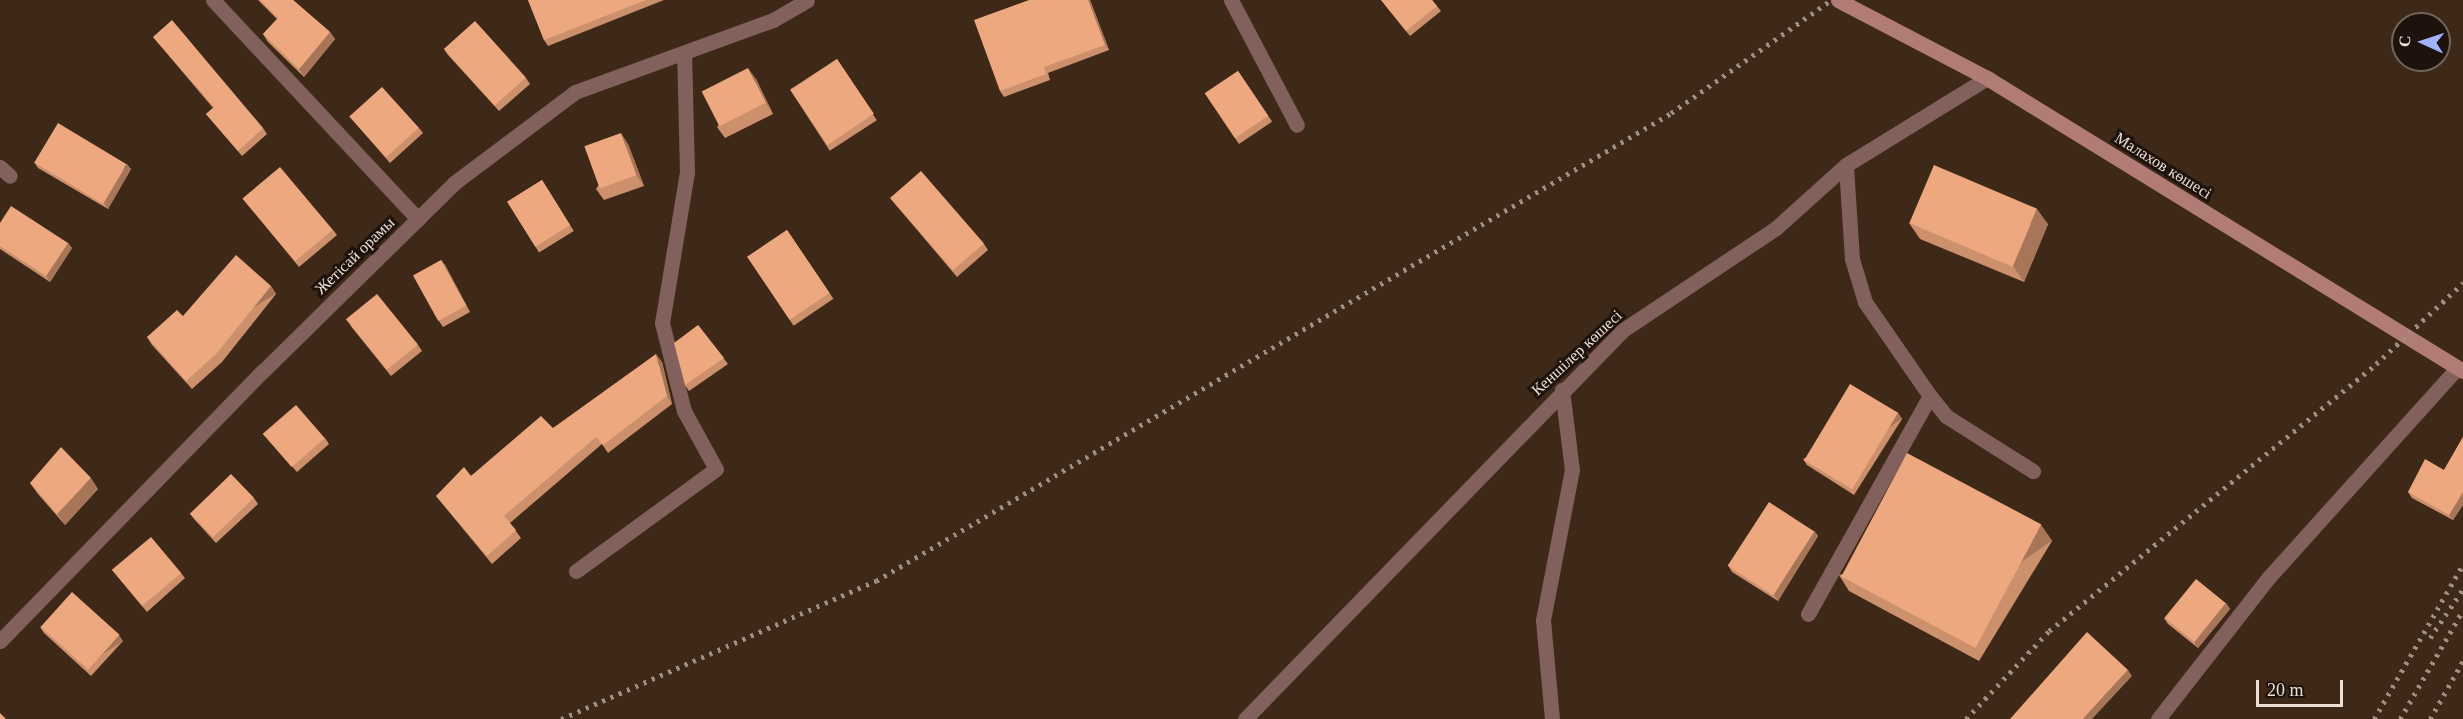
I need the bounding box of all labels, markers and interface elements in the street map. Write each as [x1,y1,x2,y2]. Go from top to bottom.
north arrow [2391,12,2451,72]
text: С [2396,35,2413,47]
street label: Малахов көшесі [2111,129,2215,203]
street label: Жетісай орамы [311,213,399,299]
street label: Кеншілер көшесі [1528,306,1626,400]
scale bar [2259,668,2346,706]
text: 20 m [2267,680,2304,700]

